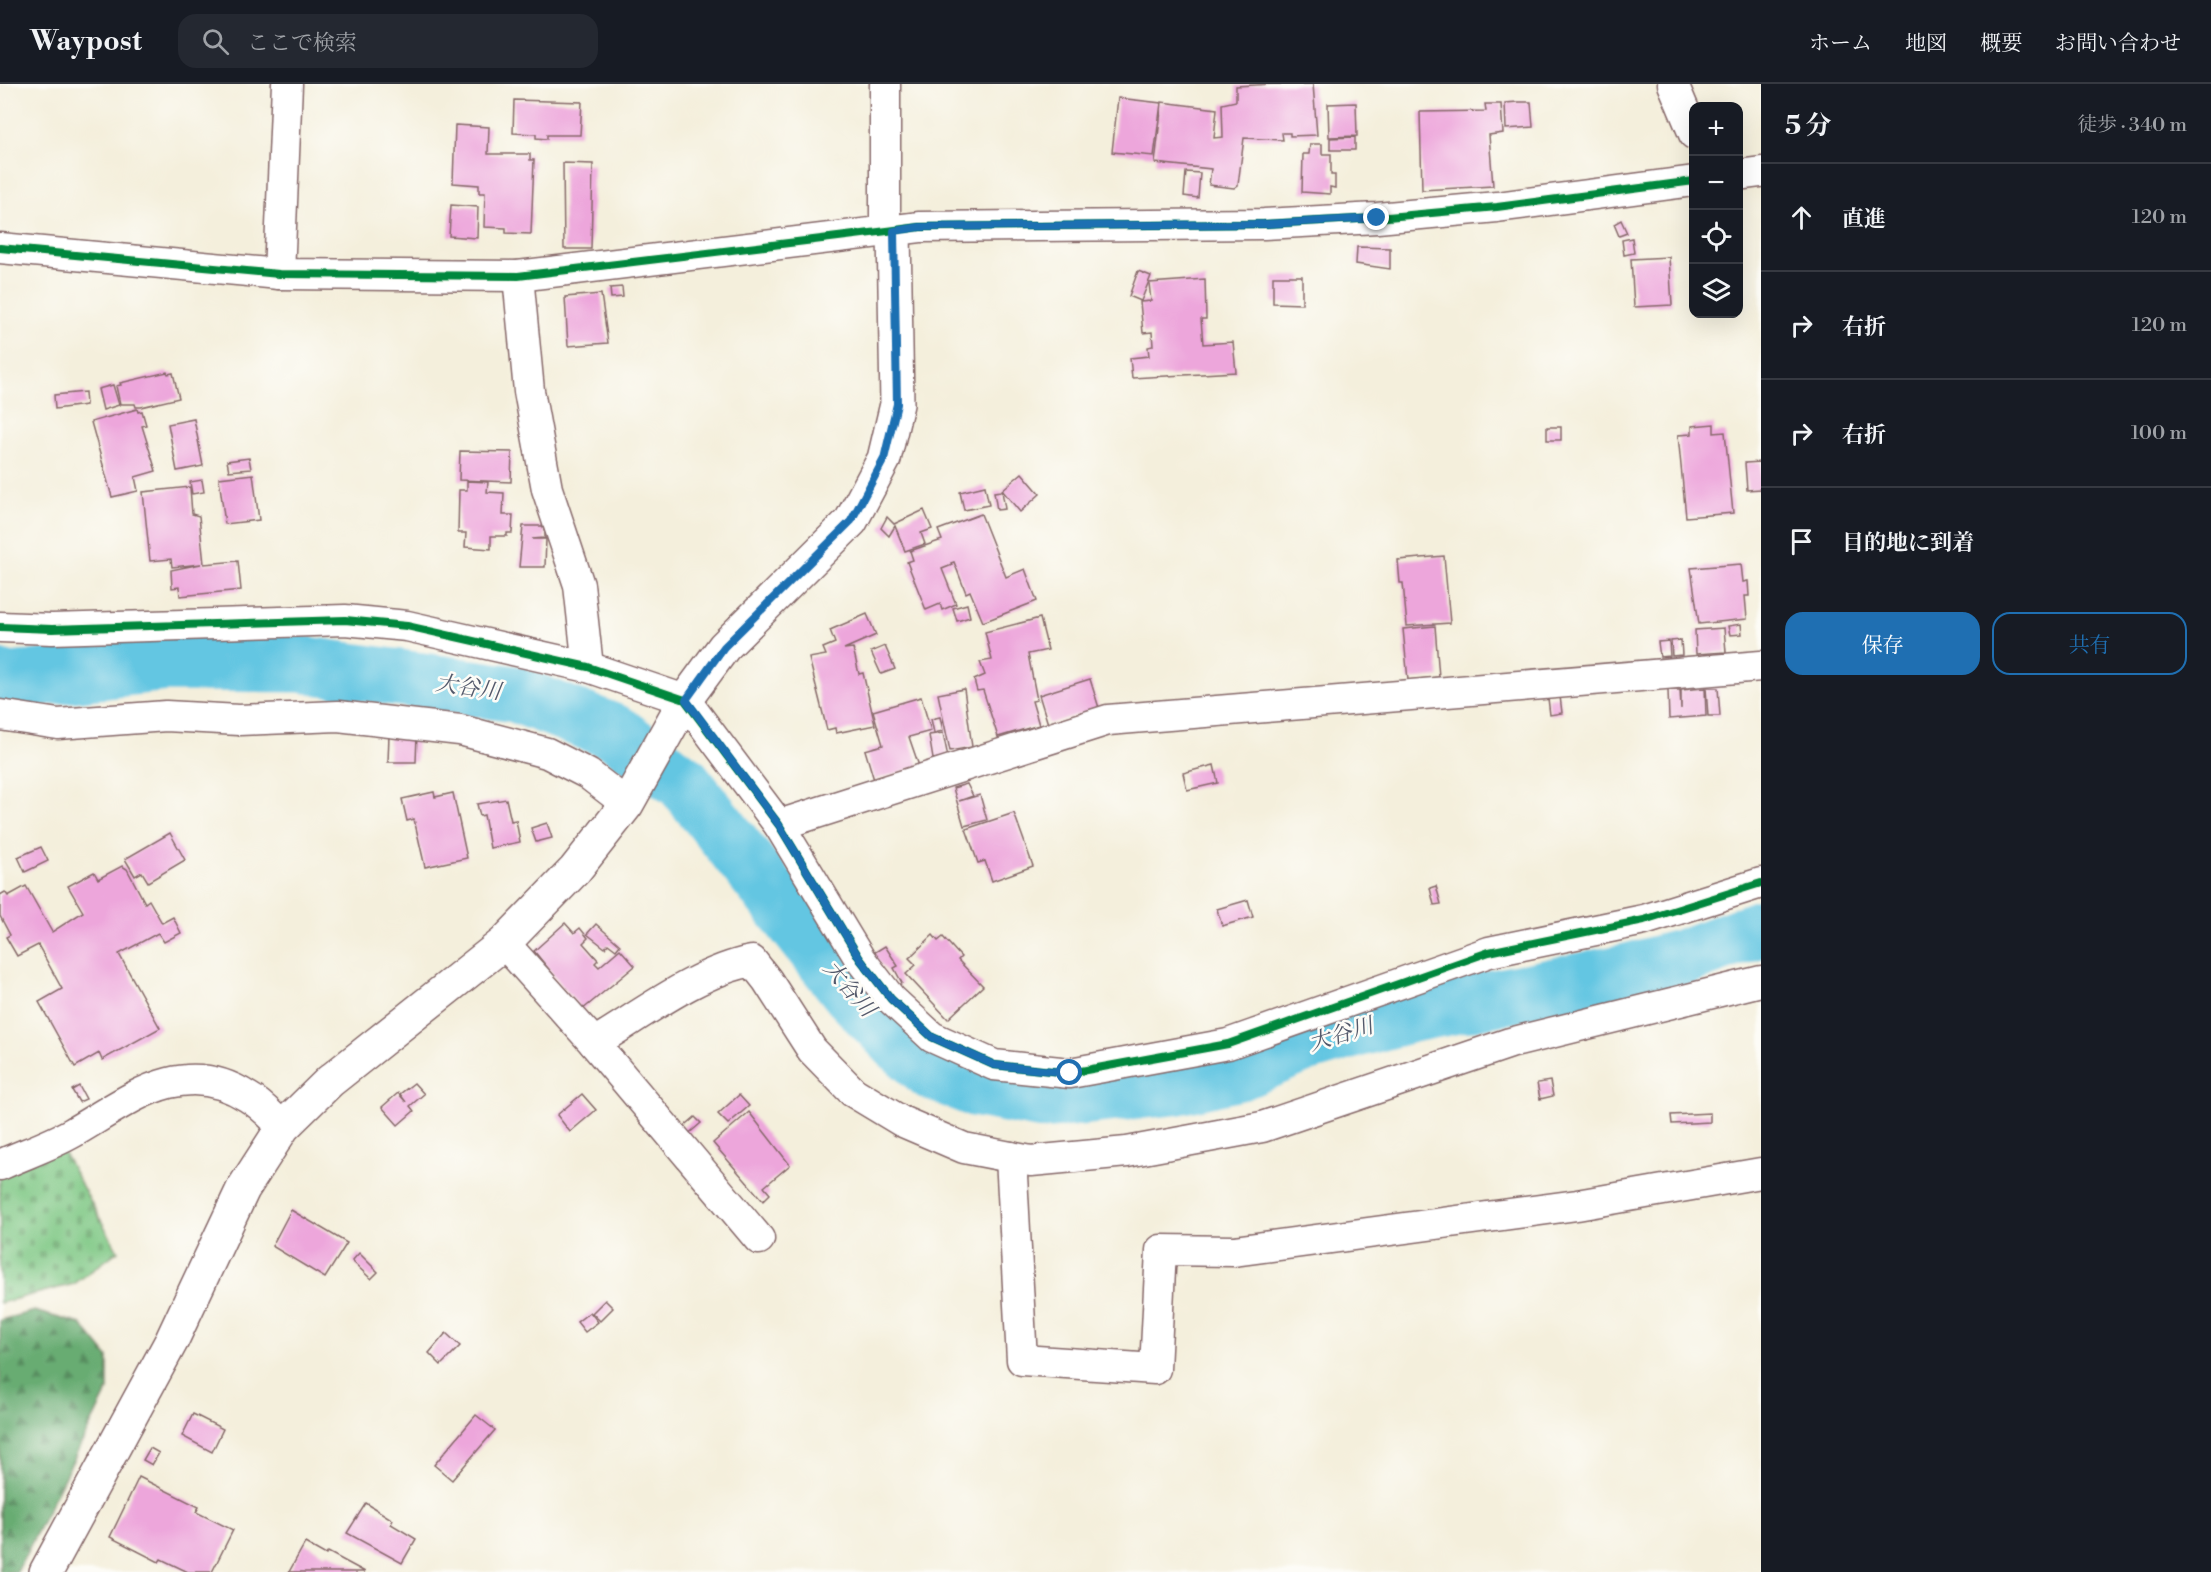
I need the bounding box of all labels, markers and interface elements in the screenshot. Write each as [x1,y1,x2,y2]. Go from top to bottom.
search box [178,14,598,68]
text: Waypost [30,24,142,59]
icon: search [199,25,232,58]
text: ここで検索 [247,30,357,57]
text: ホーム [1809,31,1872,57]
text: 地図 [1905,31,1947,57]
text: 概要 [1980,31,2022,57]
text: お問い合わせ [2055,31,2181,57]
map controls [1689,102,1743,318]
button: + [1689,102,1743,156]
text: 5 分 [1785,110,1831,142]
text: 徒歩 · 340 m [2077,113,2187,138]
button: − [1689,156,1743,210]
icon: ahead [1785,201,1818,234]
route end [1363,204,1389,230]
text: 120 m [2132,205,2187,230]
text: 直進 [1842,206,1886,233]
button: locate [1689,210,1743,264]
button: layers [1689,264,1743,318]
icon: right [1785,309,1818,342]
text: 120 m [2132,313,2187,338]
text: 右折 [1842,314,1886,341]
icon: right [1785,417,1818,450]
text: 100 m [2131,421,2187,446]
text: 右折 [1842,422,1886,449]
icon: arrive [1785,525,1818,558]
text: 目的地に到着 [1842,530,1974,557]
button: 保存 [1785,612,1980,675]
button: 共有 [1992,612,2187,675]
water label: 大谷川 [433,670,505,706]
water label: 大谷川 [817,955,882,1024]
water label: 大谷川 [1305,1012,1378,1058]
route start [1056,1059,1082,1085]

